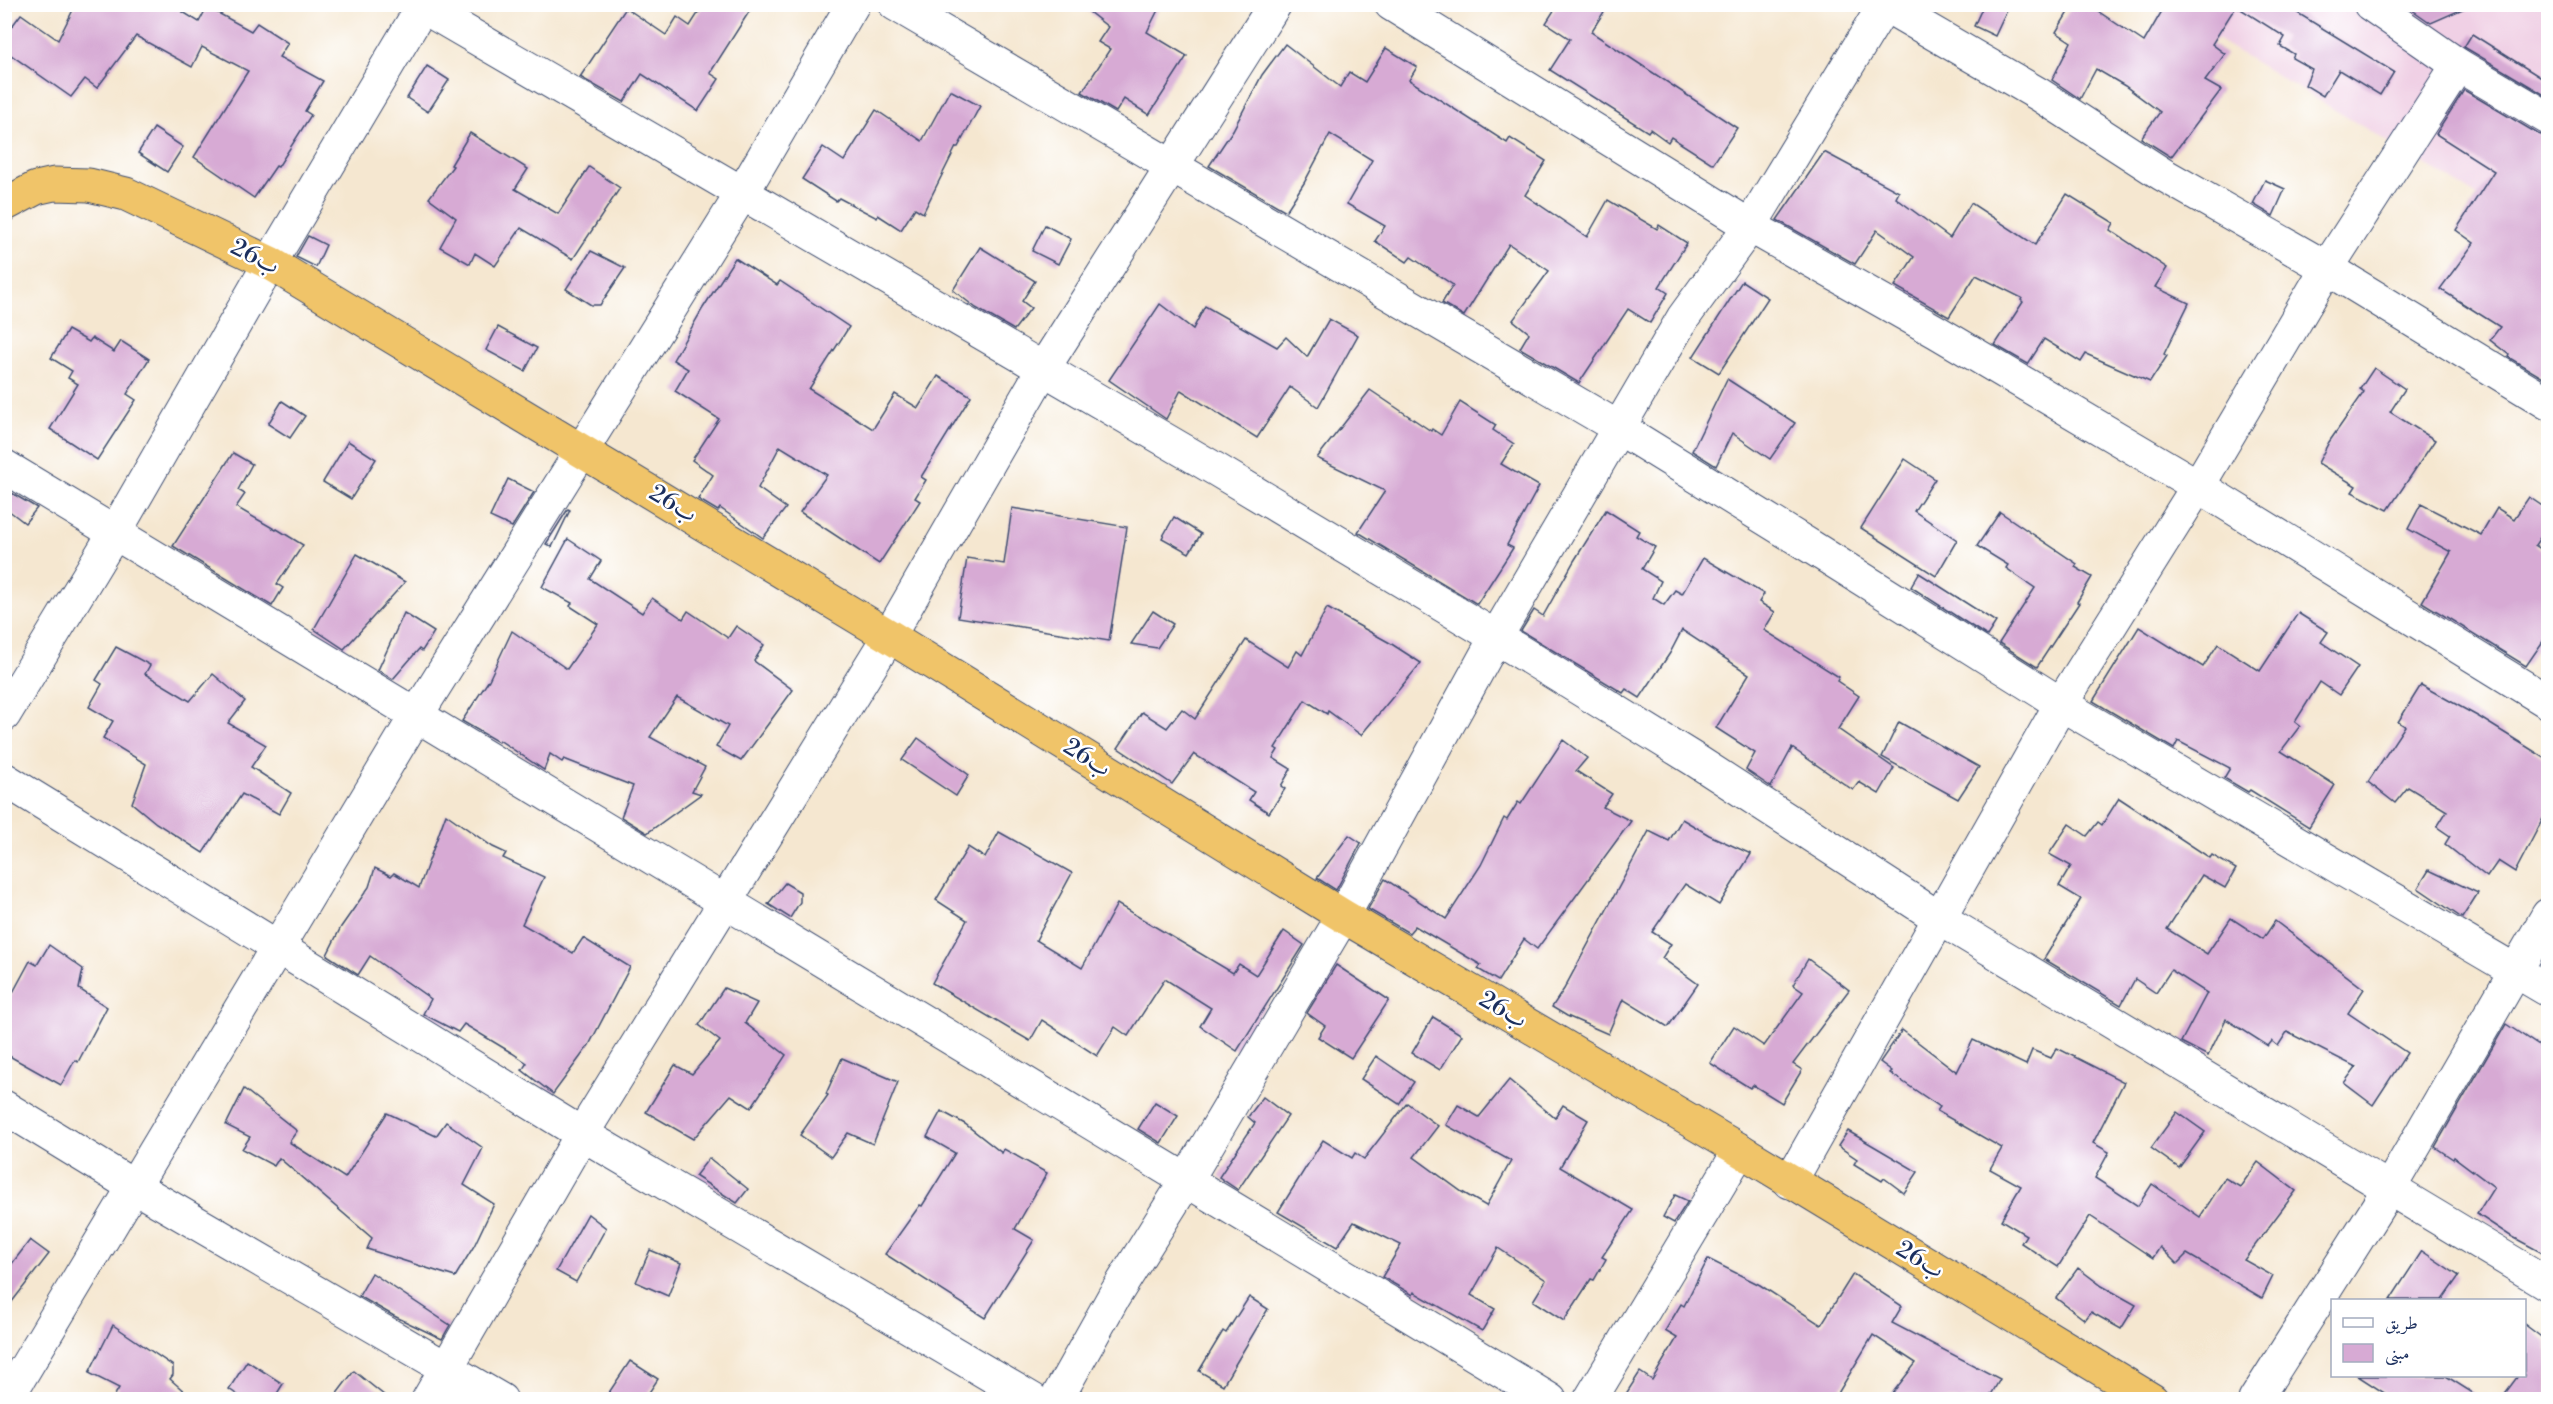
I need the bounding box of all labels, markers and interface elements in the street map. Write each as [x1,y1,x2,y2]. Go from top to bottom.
street label: 26ب [226,232,284,282]
street label: 26ب [644,478,702,530]
street label: 26ب [1058,732,1116,784]
street label: 26ب [1474,984,1532,1036]
street label: 26ب [1891,1234,1949,1286]
legend [2331,1299,2526,1377]
text: طريق [2385,1312,2418,1335]
text: مبنى [2385,1342,2410,1366]

